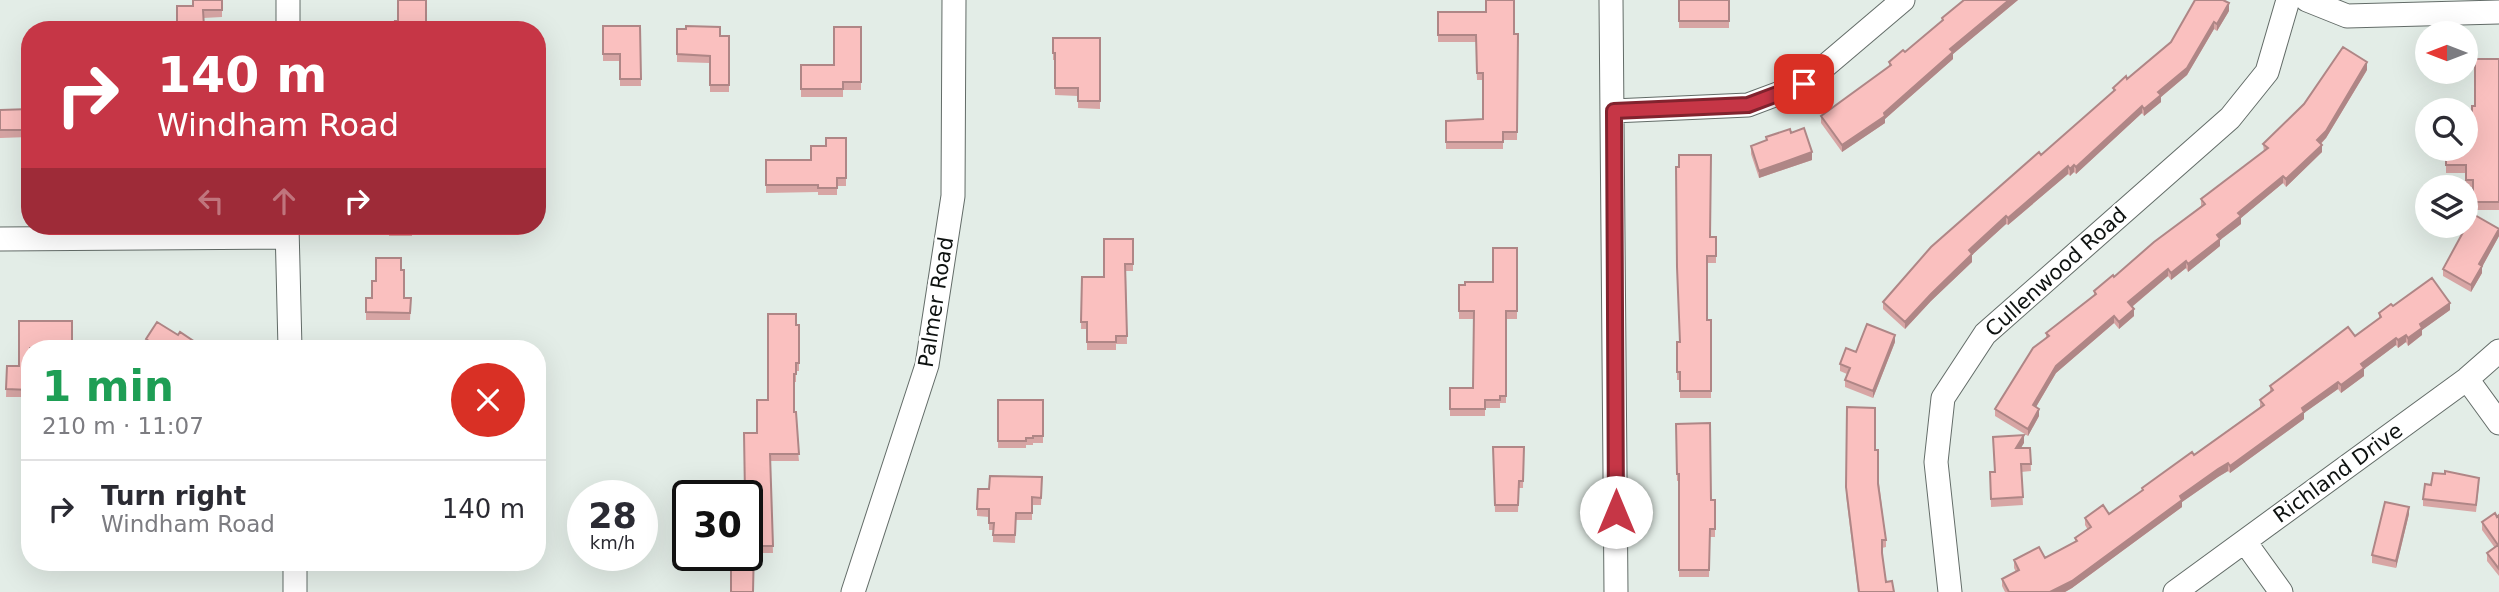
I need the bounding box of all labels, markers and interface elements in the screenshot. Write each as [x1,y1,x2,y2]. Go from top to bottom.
north arrow [2415,21,2478,84]
map controls [2415,21,2478,238]
text: 140 m [157,47,327,104]
icon: right [42,49,133,140]
pin [1774,54,1834,114]
icon: arrive [1785,65,1823,103]
button: search [2415,98,2478,161]
text: Windham Road [157,106,399,144]
button: layers [2415,175,2478,238]
icon: left [192,182,230,220]
icon: ahead [265,182,303,220]
icon: right [338,182,376,220]
street label: Cullenwood Road [1981,202,2131,342]
street label: Palmer Road [914,235,958,369]
text: 1 min [42,362,174,411]
button: close [451,363,525,437]
text: 210 m · 11:07 [42,413,204,439]
street label: Richland Drive [2269,418,2407,528]
position arrow [1579,475,1653,549]
speed limit sign: 30 [672,480,763,571]
text: Turn right [101,481,246,511]
icon: right [42,490,80,528]
text: 140 m [442,494,525,524]
text: 28 [588,496,637,536]
text: Windham Road [101,511,275,537]
text: km/h [590,532,635,553]

